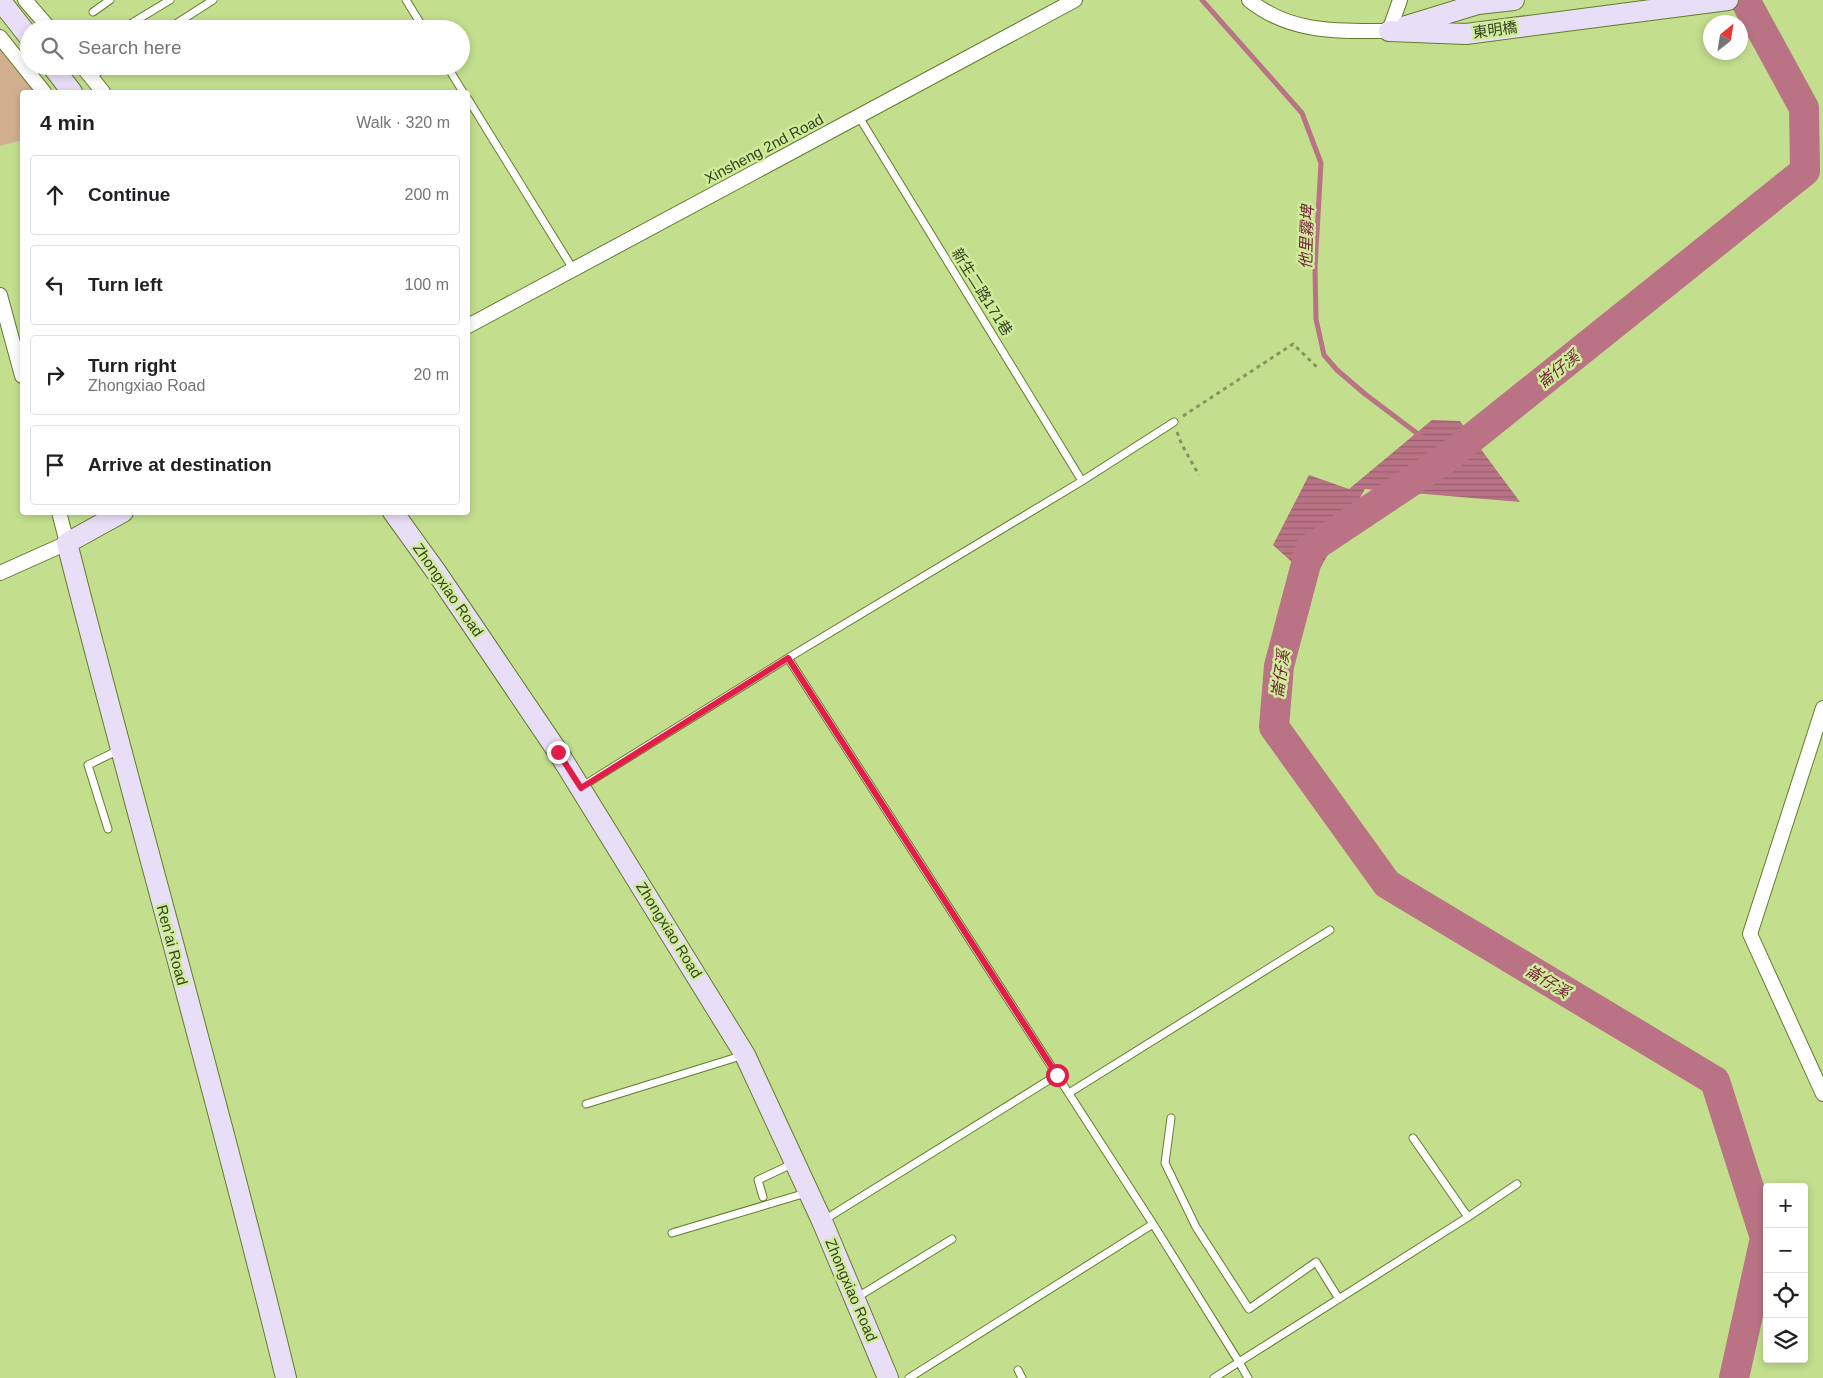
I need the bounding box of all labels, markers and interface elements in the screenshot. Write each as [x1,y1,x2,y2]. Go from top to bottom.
north arrow [1703,15,1748,60]
street label: 東明橋 [1471,18,1518,41]
search box [20,20,470,75]
icon: search [38,34,66,62]
text: Search here [78,37,182,58]
street label: Xinsheng 2nd Road [702,110,826,187]
text: 4 min [40,111,95,134]
text: Walk · 320 m [356,114,450,131]
icon: ahead [41,181,69,209]
text: Continue [88,184,170,205]
text: 200 m [405,186,449,203]
water label: 他里霧埤 [1297,203,1316,269]
street label: 新生二路171巷 [949,245,1016,339]
icon: left [41,271,69,299]
text: Turn left [88,274,163,295]
text: 100 m [405,276,449,293]
water label: 崙仔溪 [1534,346,1584,391]
text: Turn right [88,355,176,376]
icon: right [41,361,69,389]
text: 20 m [413,366,449,383]
text: Zhongxiao Road [88,377,205,394]
icon: arrive [41,451,69,479]
text: Arrive at destination [88,454,272,475]
street label: Zhongxiao Road [410,540,487,640]
water label: 崙仔溪 [1269,647,1293,699]
route end [547,741,570,764]
street label: Zhongxiao Road [633,879,706,981]
street label: Ren’ai Road [154,903,191,987]
water label: 崙仔溪 [1523,962,1574,1002]
route start [1046,1064,1069,1087]
map controls [1763,1183,1808,1363]
button: + [1763,1183,1808,1228]
button: − [1763,1228,1808,1273]
street label: Zhongxiao Road [822,1236,881,1344]
button: locate [1763,1273,1808,1318]
button: layers [1763,1318,1808,1363]

